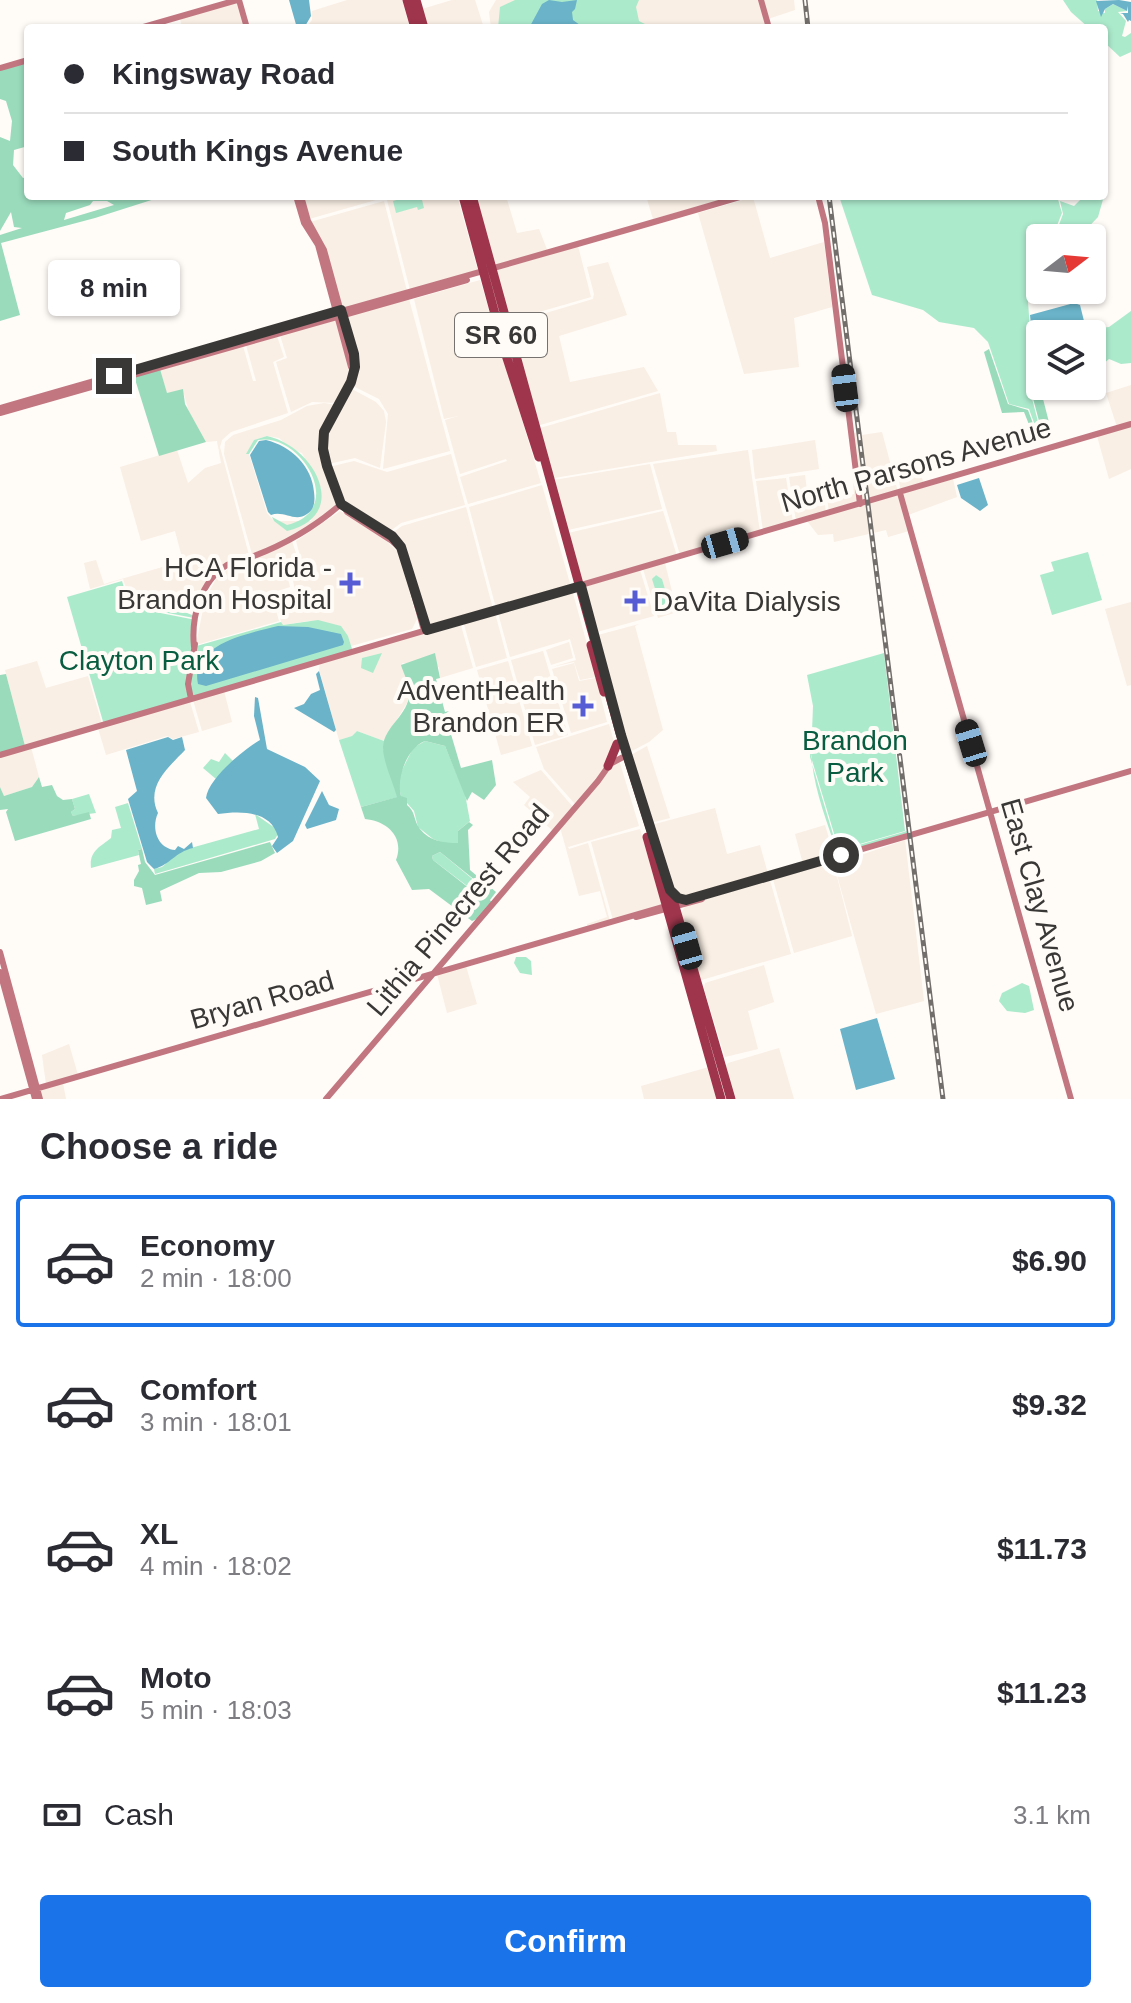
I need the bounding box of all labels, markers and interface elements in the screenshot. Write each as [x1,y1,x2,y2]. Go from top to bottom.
text: Kingsway Road [112,57,335,90]
text: South Kings Avenue [112,134,403,167]
north arrow [1026,224,1106,304]
map controls [1026,224,1106,400]
callout: 8 min [48,260,180,316]
text: 8 min [80,273,148,303]
road number: SR 60 [455,313,547,357]
button: layers [1026,320,1106,400]
route end [96,358,132,394]
car [830,363,860,413]
street label: North Parsons Avenue [777,412,1055,518]
car [699,525,751,561]
place label: HCA Florida - Brandon Hospital [117,552,332,615]
marker: HCA Florida - Brandon Hospital [339,572,361,594]
place label: DaVita Dialysis [653,586,841,617]
marker: DaVita Dialysis [624,590,646,612]
park label: Clayton Park [59,645,220,676]
place label: AdventHealth Brandon ER [397,675,565,738]
marker: AdventHealth Brandon ER [572,695,594,717]
car [953,717,989,769]
park label: Brandon Park [802,725,908,788]
street label: East Clay Avenue [995,795,1085,1015]
street label: Lithia Pinecrest Road [361,798,555,1022]
route start [823,837,859,873]
car [669,920,705,972]
street label: Bryan Road [187,965,337,1035]
text: Choose a ride [40,1126,278,1167]
icon: car [44,1225,116,1297]
text: Economy [140,1229,275,1262]
text: $6.90 [1012,1244,1087,1277]
text: 2 min · 18:00 [140,1263,292,1293]
icon: car [44,1369,116,1441]
text: Comfort [140,1373,257,1406]
text: $9.32 [1012,1388,1087,1421]
text: 3 min · 18:01 [140,1407,292,1437]
icon: car [44,1513,116,1585]
text: XL [140,1517,178,1550]
text: $11.73 [997,1532,1087,1565]
text: 4 min · 18:02 [140,1551,292,1581]
icon: car [44,1657,116,1729]
text: Moto [140,1661,212,1694]
text: $11.23 [997,1676,1087,1709]
text: 5 min · 18:03 [140,1695,292,1725]
icon: cash [40,1793,84,1837]
text: Cash [104,1798,174,1831]
text: 3.1 km [1013,1800,1091,1830]
button: Confirm [40,1895,1091,1987]

